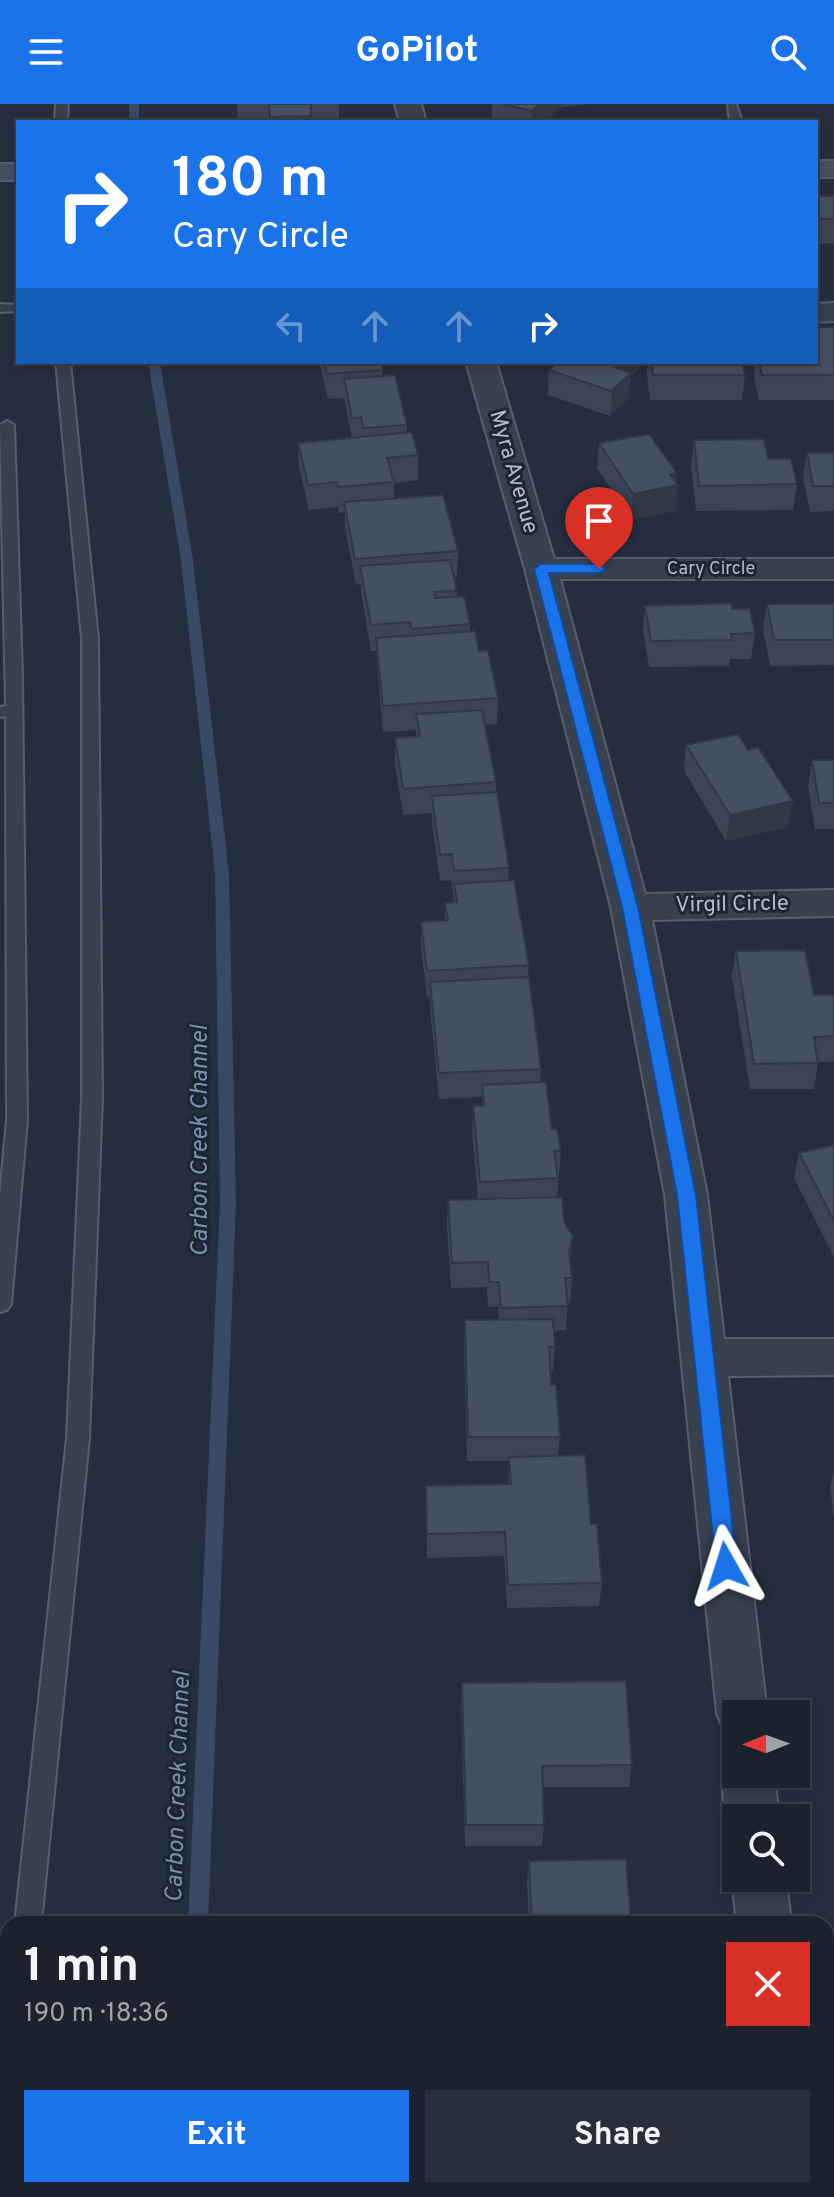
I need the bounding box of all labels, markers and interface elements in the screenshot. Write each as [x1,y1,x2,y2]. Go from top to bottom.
text: GoPilot [356,29,478,75]
icon: menu [24,30,68,74]
icon: search [766,30,810,74]
text: 180 m [172,146,329,216]
icon: right [40,152,144,256]
text: Cary Circle [172,215,349,261]
icon: left [269,304,313,348]
icon: ahead [353,304,397,348]
icon: ahead [437,304,481,348]
icon: right [521,304,565,348]
street label: Myra Avenue [483,407,543,537]
pin [565,487,633,569]
icon: arrive [577,499,621,543]
street label: Cary Circle [667,558,755,581]
street label: Virgil Circle [675,891,789,919]
water label: Carbon Creek Channel [186,1023,216,1257]
position arrow [684,1524,768,1608]
water label: Carbon Creek Channel [160,1669,198,1903]
north arrow [722,1700,810,1788]
map controls [722,1700,810,1892]
button: search [722,1804,810,1892]
text: 1 min [24,1938,139,1998]
button: close [726,1942,810,2026]
text: 190 m · 18:36 [24,1998,169,2031]
button: Exit [24,2090,409,2182]
button: Share [425,2090,810,2182]

